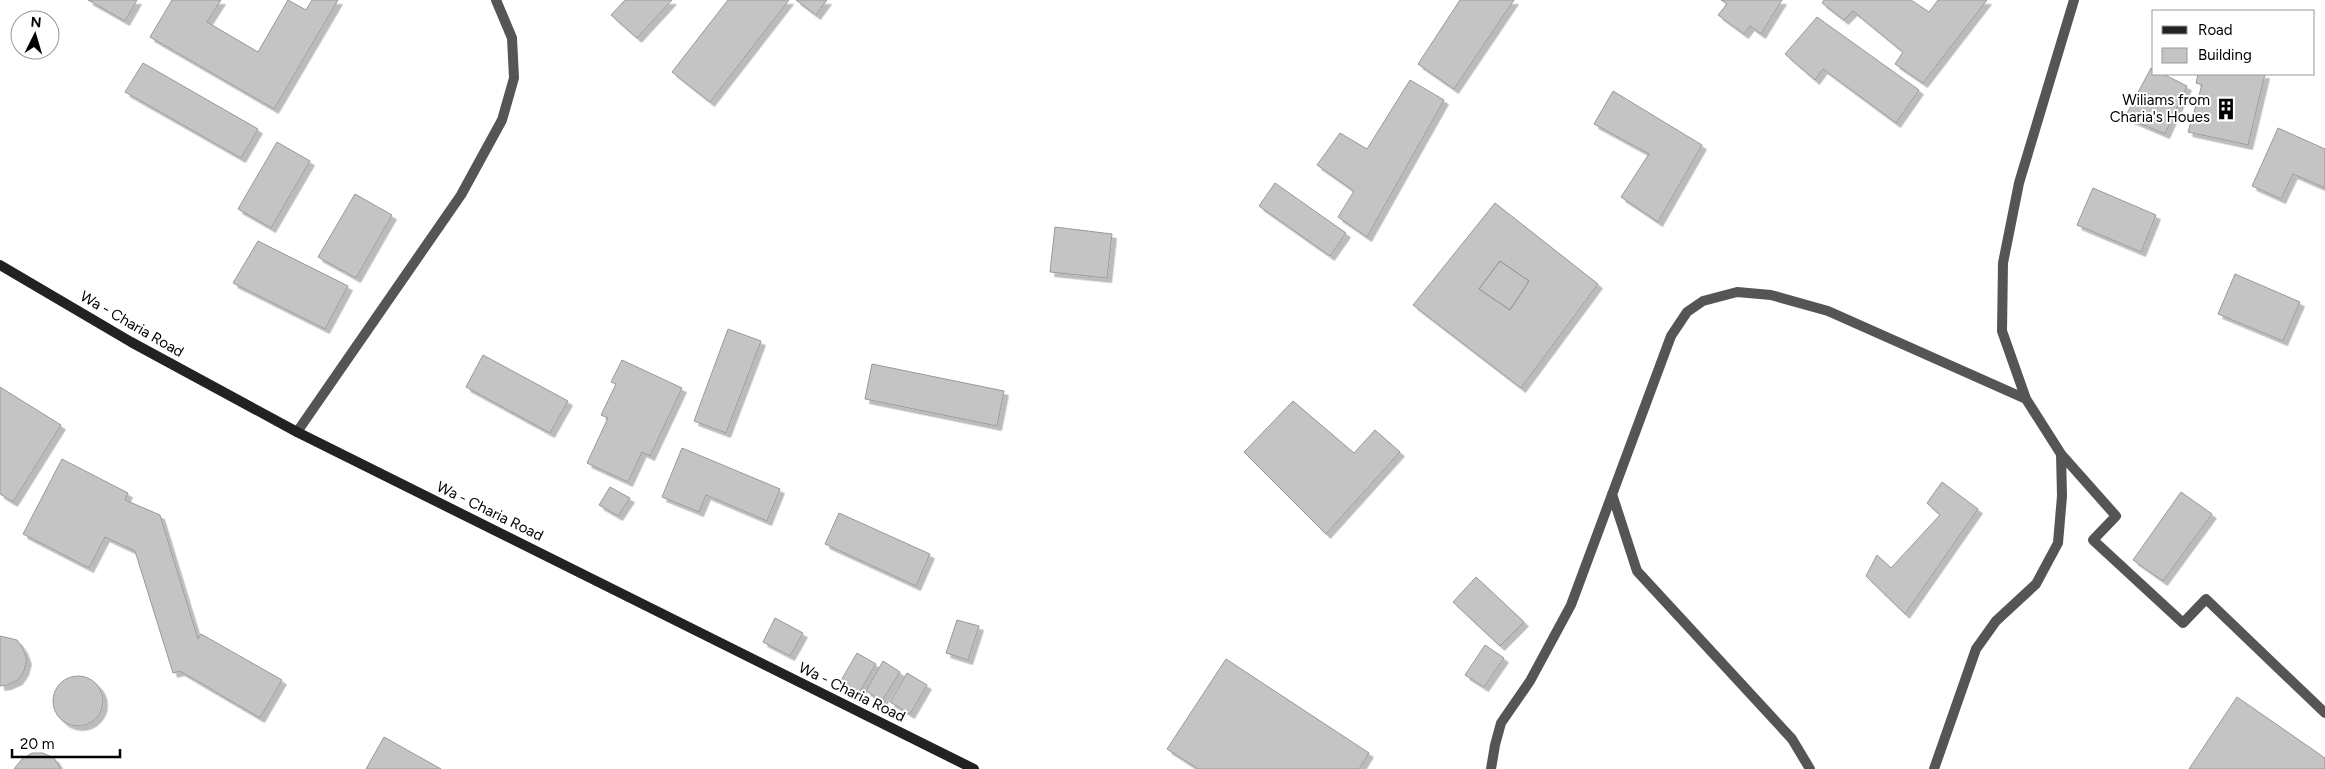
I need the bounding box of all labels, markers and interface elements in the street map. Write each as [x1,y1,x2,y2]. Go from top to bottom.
north arrow [10,10,60,60]
legend [2152,10,2315,75]
text: N [30,14,42,31]
text: Road [2198,21,2233,39]
text: Building [2198,46,2252,64]
place label: Wiliams from Charia's Houes [2110,91,2210,126]
building icon: Wiliams from Charia's Houes [2213,96,2239,122]
street label: Wa - Charia Road [77,287,187,361]
street label: Wa - Charia Road [434,477,546,545]
street label: Wa - Charia Road [796,658,908,726]
scale bar [12,726,120,758]
text: 20 m [20,735,54,753]

